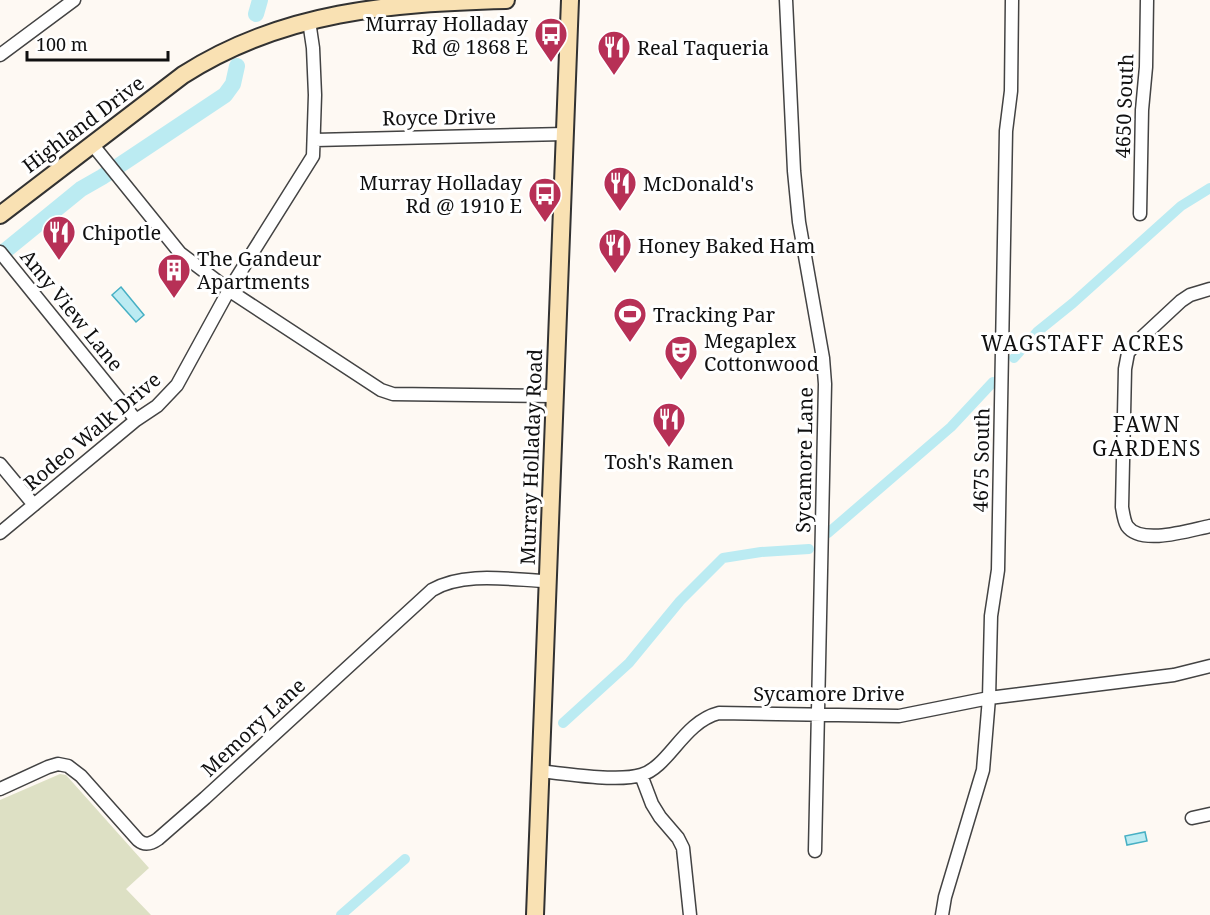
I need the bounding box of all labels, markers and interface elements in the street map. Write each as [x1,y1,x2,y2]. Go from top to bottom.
place label: Murray Holladay Rd @ 1868 E [365,10,529,60]
bus stop icon: Murray Holladay Rd @ 1868 E [533,16,569,63]
scale bar [27,24,168,62]
restaurant icon: Real Taqueria [596,29,632,76]
text: 100 m [36,32,88,56]
place label: Real Taqueria [637,34,769,61]
street label: 4650 South [1109,53,1139,159]
street label: Highland Drive [16,69,150,179]
street label: Royce Drive [382,103,496,131]
restaurant icon: McDonald's [602,165,638,212]
place label: Murray Holladay Rd @ 1910 E [359,169,523,219]
place label: McDonald's [643,170,754,197]
bus stop icon: Murray Holladay Rd @ 1910 E [527,176,563,223]
restaurant icon: Chipotle [41,214,77,261]
place label: Chipotle [82,219,161,246]
restaurant icon: Honey Baked Ham [597,227,633,274]
place label: Honey Baked Ham [638,232,815,259]
street label: Amy View Lane [14,243,130,377]
place label: The Gandeur Apartments [197,245,322,295]
building icon: The Gandeur Apartments [156,252,192,299]
sports icon: Tracking Par [612,296,648,343]
place label: Tracking Par [653,301,776,328]
place label: Megaplex Cottonwood [704,327,819,377]
district label: WAGSTAFF ACRES [981,329,1185,357]
theatre icon: Megaplex Cottonwood [663,334,699,381]
street label: Murray Holladay Road [514,349,548,565]
street label: Rodeo Walk Drive [18,366,166,496]
street label: Sycamore Lane [789,387,819,533]
restaurant icon: Tosh's Ramen [651,401,687,448]
street label: 4675 South [967,407,995,513]
district label: FAWN GARDENS [1092,410,1202,462]
place label: Tosh's Ramen [604,448,734,475]
street label: Memory Lane [195,672,311,782]
street label: Sycamore Drive [753,680,905,707]

